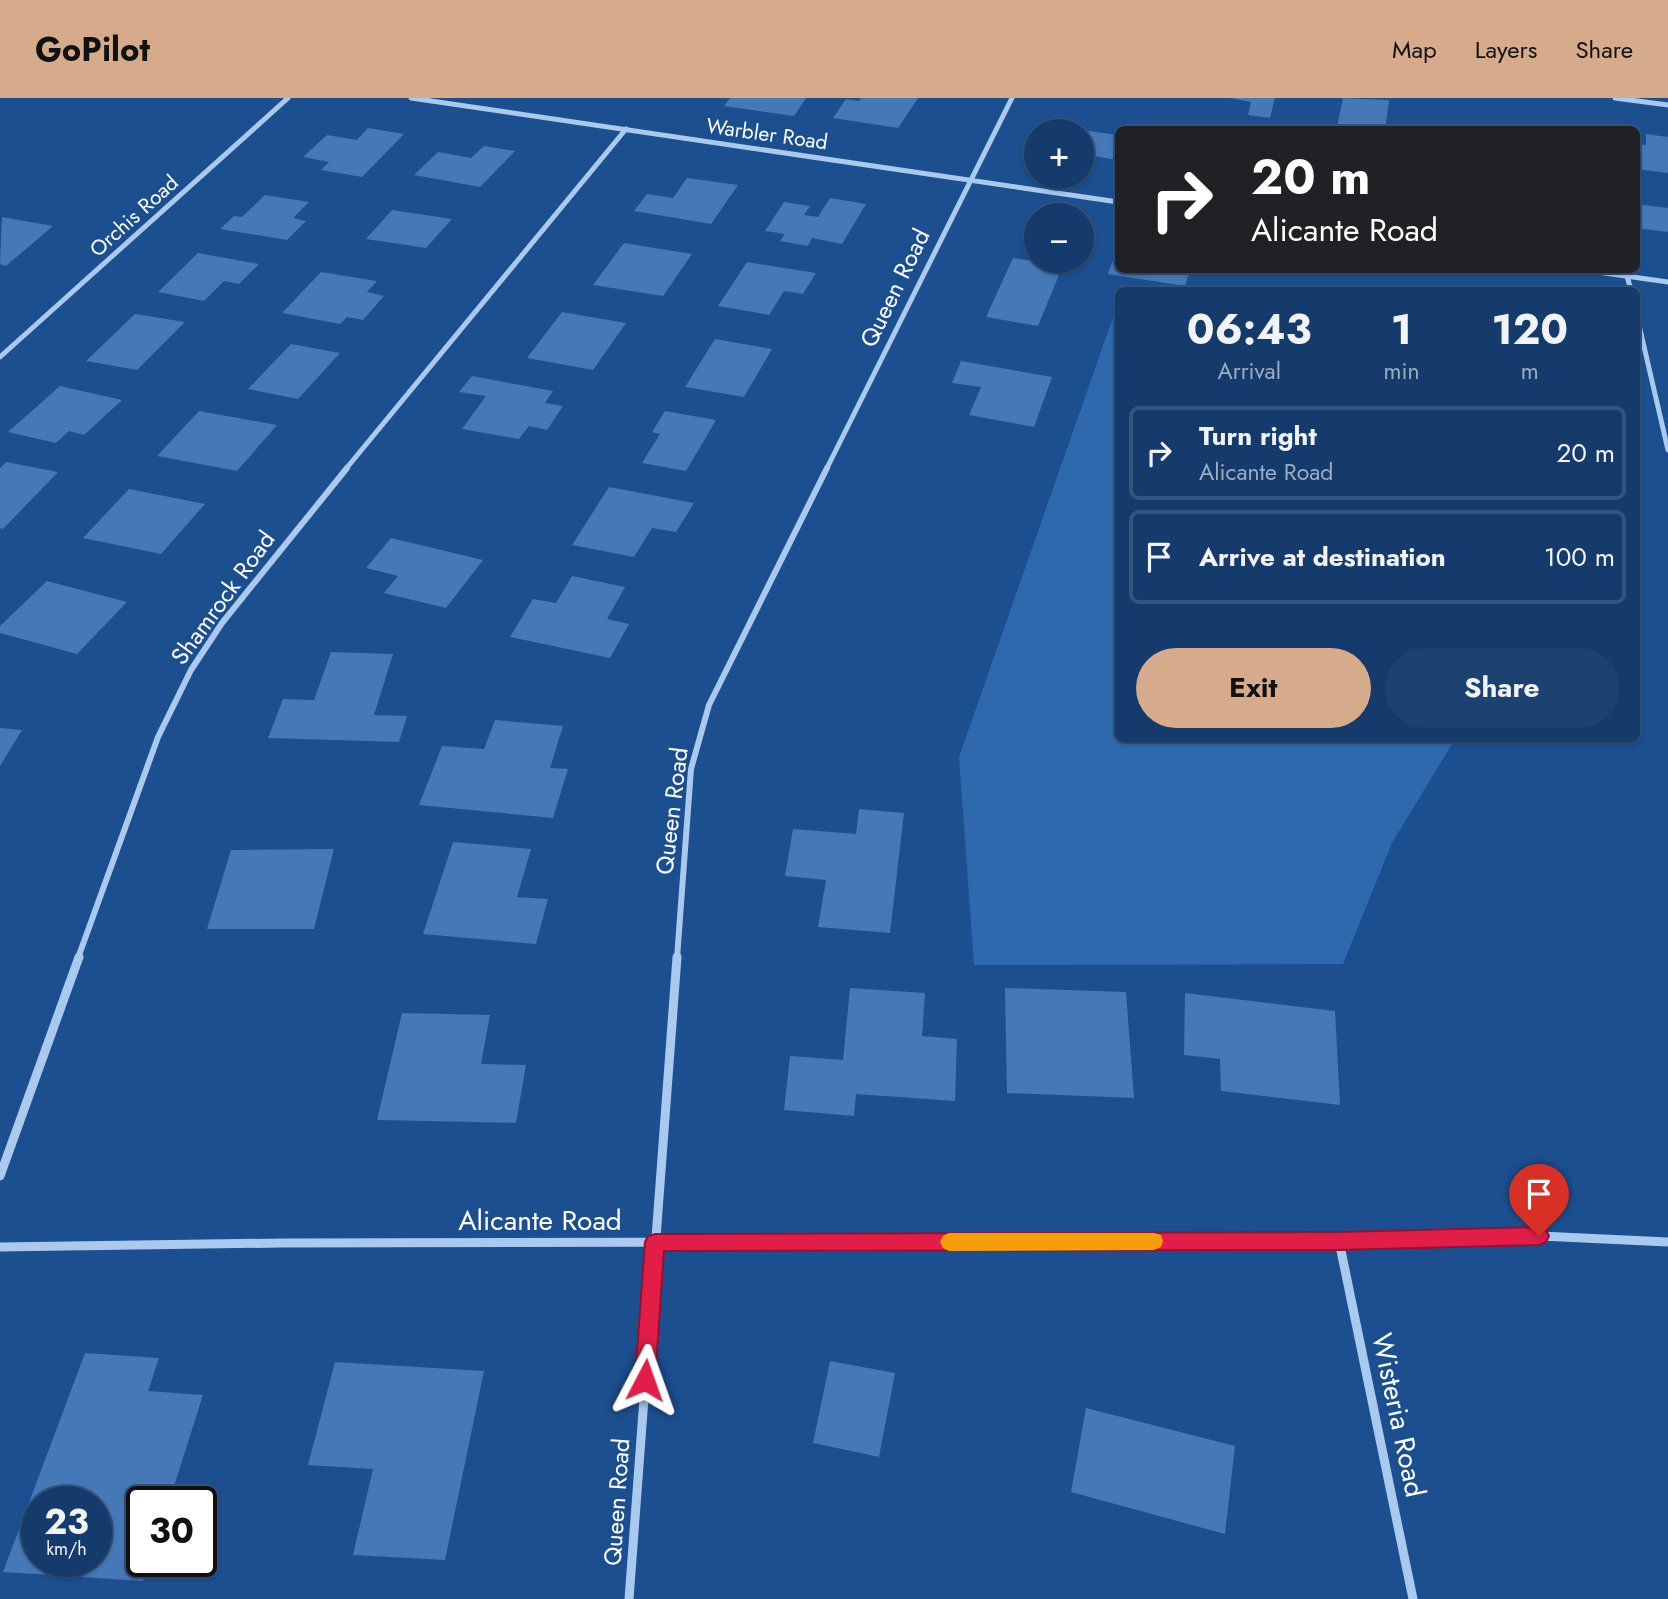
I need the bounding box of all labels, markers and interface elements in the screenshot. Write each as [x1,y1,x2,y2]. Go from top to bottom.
text: GoPilot [35,26,150,73]
text: Map [1392,32,1437,67]
text: Layers [1475,32,1537,67]
text: Share [1575,32,1633,67]
street label: Warbler Road [704,111,830,157]
map controls [1024,119,1094,273]
button: + [1024,119,1094,189]
text: 20 m [1251,142,1370,212]
icon: right [1136,154,1227,245]
street label: Orchis Road [83,168,185,264]
button: − [1024,203,1094,273]
text: Alicante Road [1251,207,1438,253]
street label: Queen Road [851,223,938,353]
text: 06:43 [1187,299,1312,360]
text: 1 [1391,299,1412,360]
text: 120 [1491,299,1568,360]
text: Arrival [1218,354,1281,388]
text: min [1384,354,1420,388]
text: m [1521,354,1539,388]
text: Turn right [1199,417,1317,455]
icon: right [1140,434,1178,472]
text: 20 m [1557,434,1615,472]
text: Alicante Road [1199,455,1333,489]
street label: Shamrock Road [162,524,283,672]
icon: arrive [1140,538,1178,576]
text: Arrive at destination [1199,538,1446,576]
text: 100 m [1544,538,1615,576]
button: Exit [1136,648,1371,728]
button: Share [1385,648,1619,728]
street label: Queen Road [646,745,697,877]
pin [1509,1164,1569,1236]
icon: arrive [1520,1175,1558,1213]
street label: Alicante Road [458,1200,622,1241]
street label: Wisteria Road [1361,1329,1436,1501]
position arrow [608,1343,682,1417]
street label: Queen Road [595,1437,638,1567]
speed limit sign: 30 [126,1486,217,1577]
text: 23 [44,1497,89,1547]
text: km/h [46,1536,87,1562]

